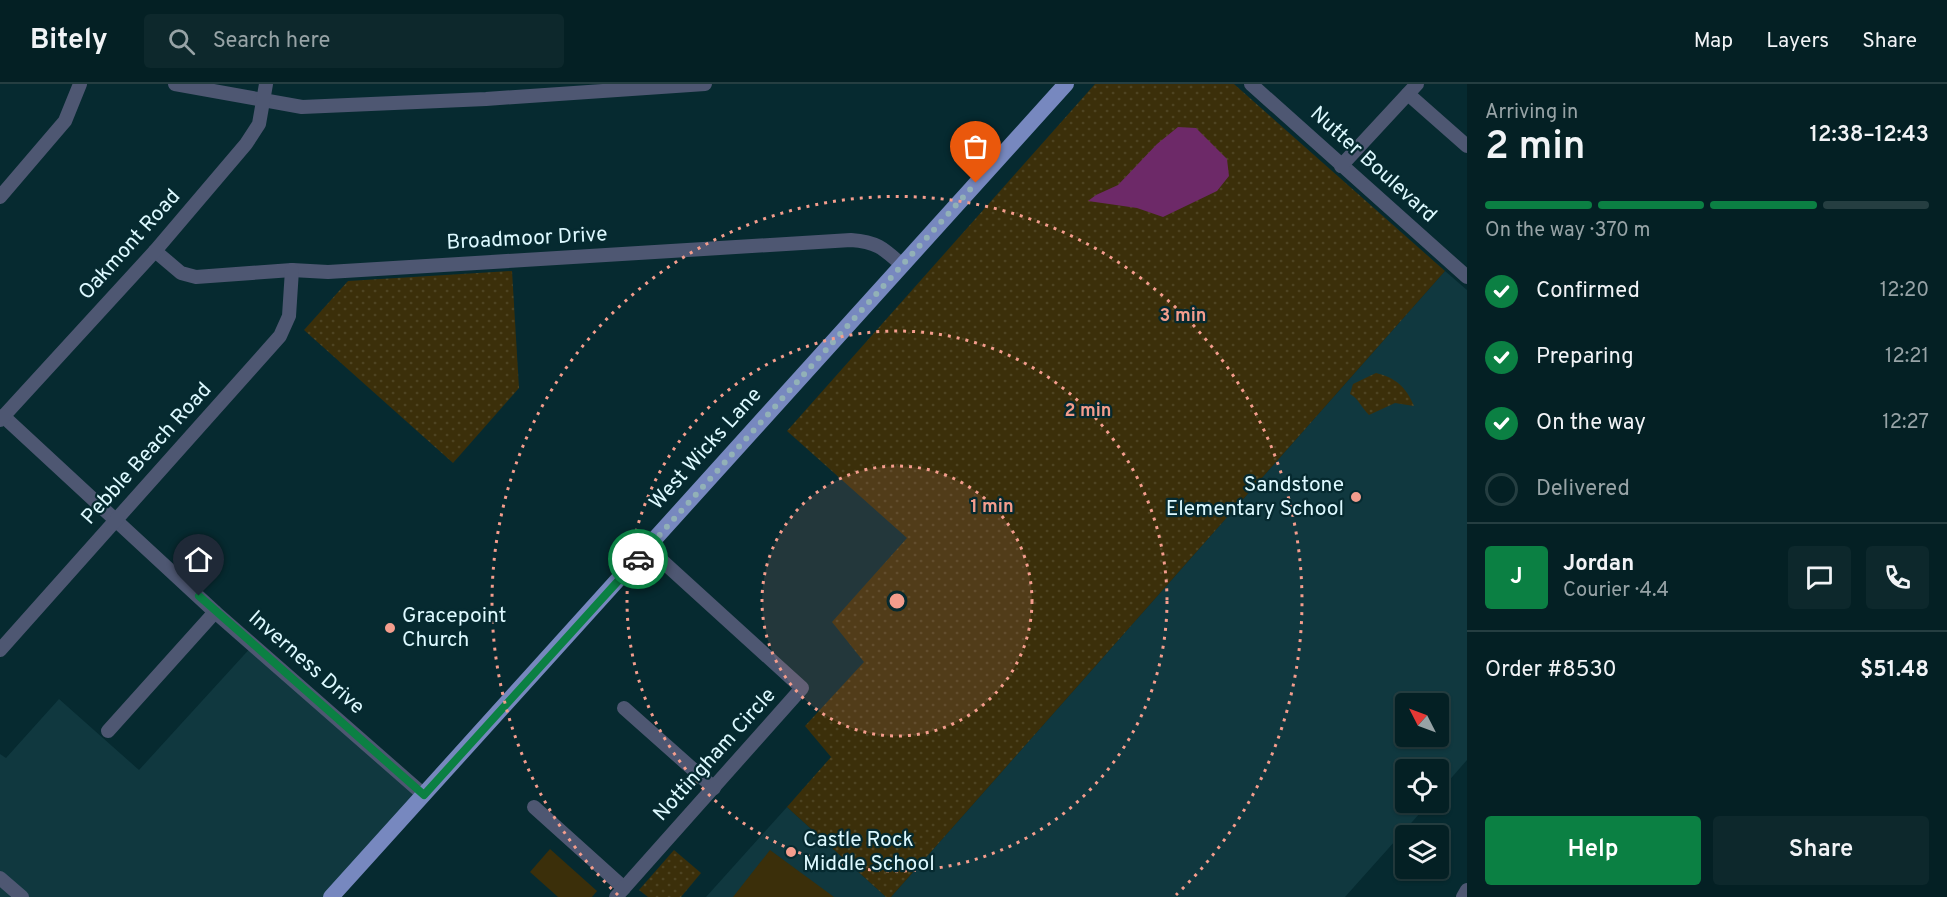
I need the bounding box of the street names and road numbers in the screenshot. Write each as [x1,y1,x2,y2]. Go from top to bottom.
street label: Nutter Boulevard [1304,101,1442,229]
street label: Oakmont Road [73,184,187,306]
street label: Broadmoor Drive [446,221,608,257]
street label: Pebble Beach Road [76,377,218,531]
street label: West Wicks Lane [644,382,768,516]
street label: Inverness Drive [242,605,370,721]
street label: Nottingham Circle [648,683,782,827]

